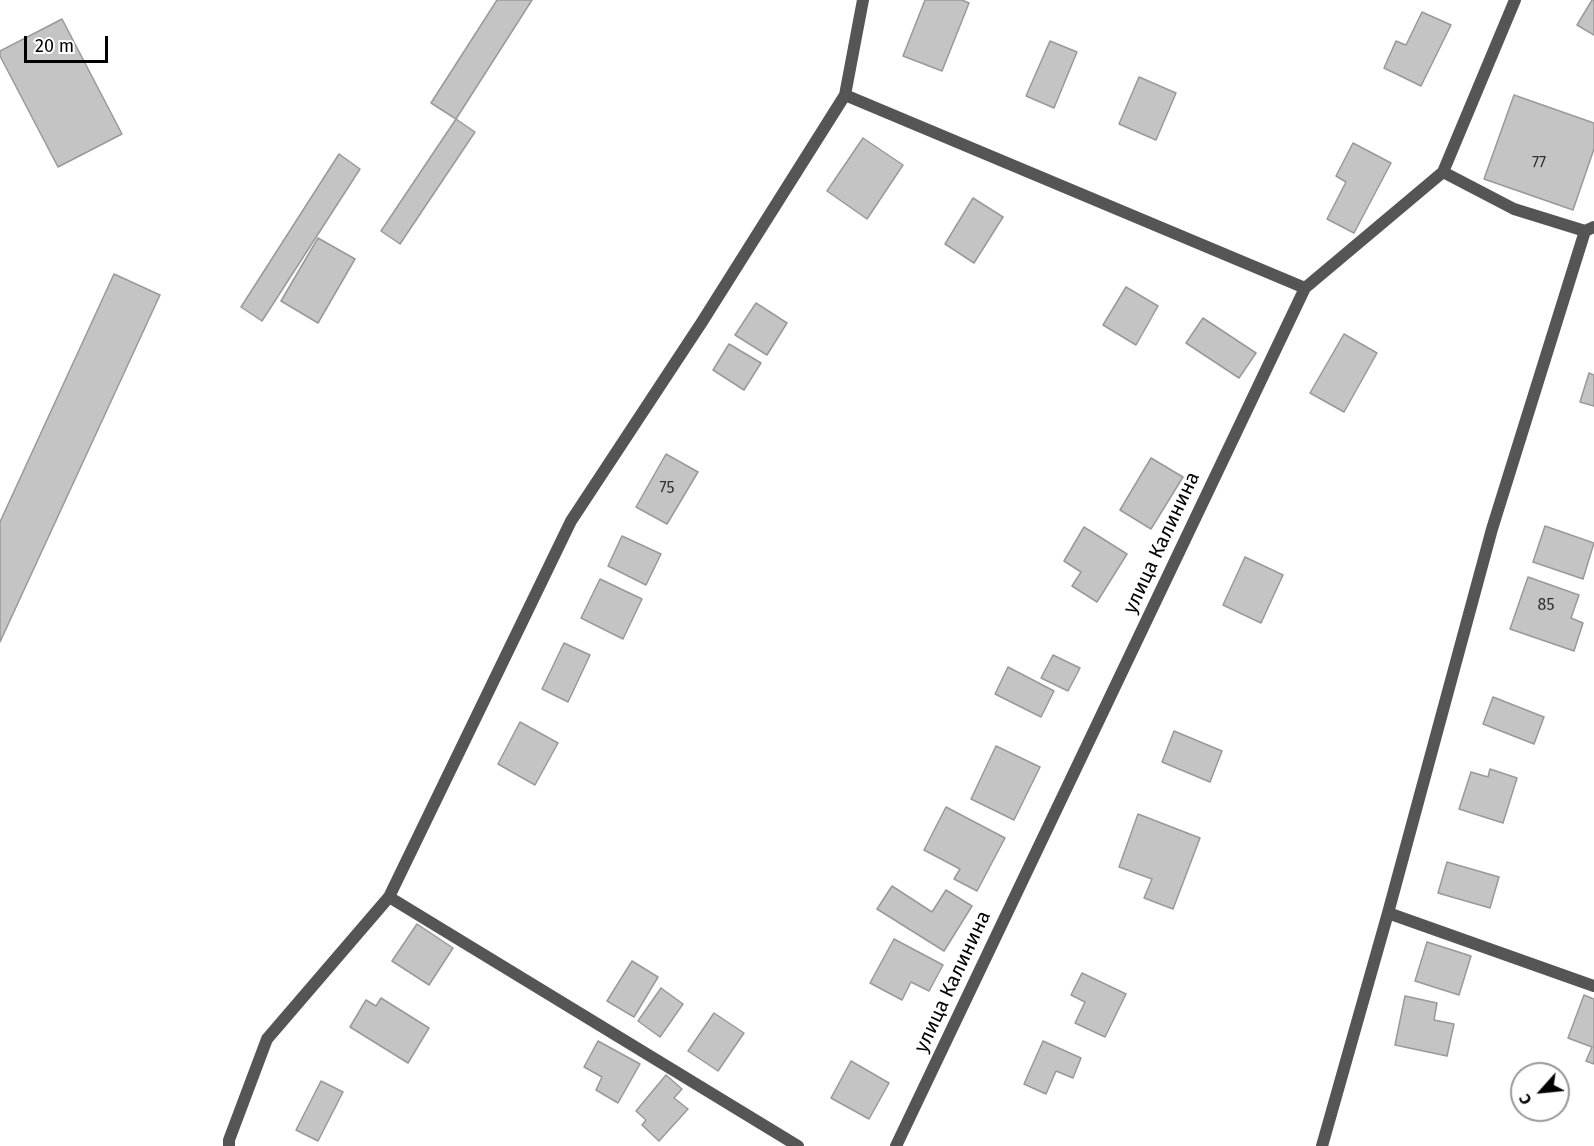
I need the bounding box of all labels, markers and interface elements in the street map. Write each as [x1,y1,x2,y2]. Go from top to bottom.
scale bar [27,24,111,62]
text: 20 m [35,35,74,57]
house number: 77 [1532,154,1546,174]
street label: улица Калинина [1119,468,1205,618]
house number: 75 [660,479,674,499]
house number: 85 [1538,596,1554,616]
street label: улица Калинина [910,907,996,1057]
north arrow [1510,1062,1570,1122]
text: С [1515,1091,1536,1108]

